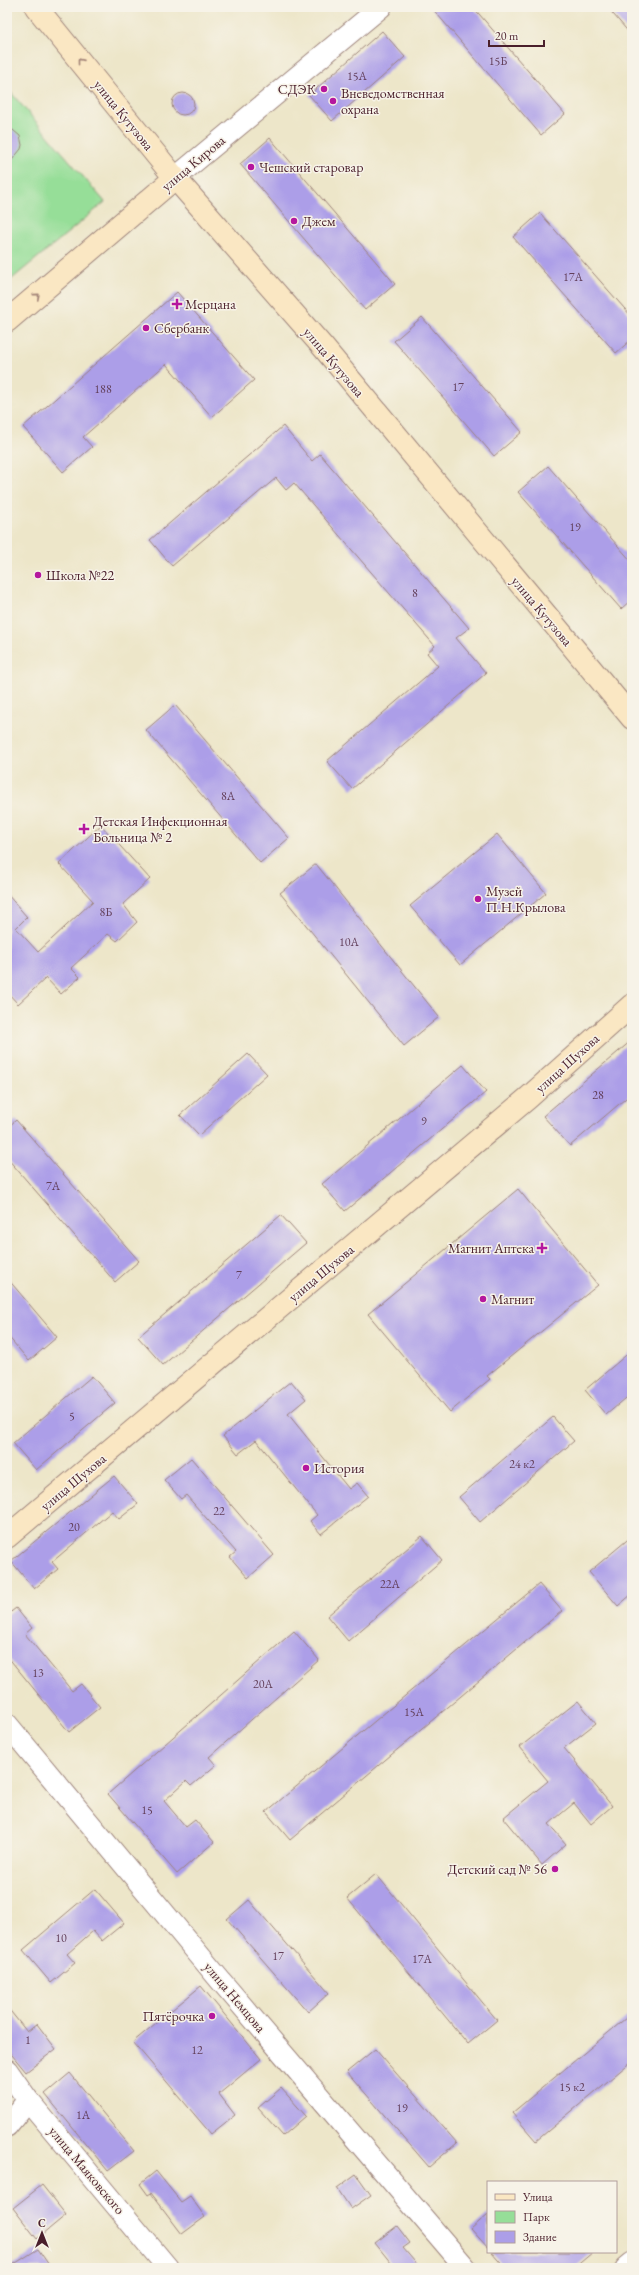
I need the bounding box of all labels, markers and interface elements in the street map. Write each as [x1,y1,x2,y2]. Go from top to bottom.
scale bar [489,22,544,48]
text: 20 m [495,28,519,44]
house number: 15Б [489,53,507,69]
one-way arrow [78,59,85,66]
house number: 15А [347,68,368,84]
street label: улица Кутузова [90,76,158,154]
place label: СДЭК [278,80,317,98]
marker: СДЭК [319,84,329,94]
place label: Вневедомственная охрана [341,84,445,118]
marker: Вневедомственная охрана [328,96,338,106]
street label: улица Кирова [157,131,229,195]
place label: Чешский старовар [259,158,363,176]
marker: Чешский старовар [246,162,256,172]
place label: Джем [302,212,336,230]
marker: Джем [289,216,299,226]
house number: 17А [563,269,584,285]
one-way arrow [32,293,39,300]
place label: Мерцана [185,295,236,313]
marker: Мерцана [172,299,182,309]
place label: Сбербанк [154,319,210,337]
marker: Сбербанк [141,323,151,333]
street label: улица Кутузова [300,323,369,401]
house number: 17 [452,379,464,395]
house number: 188 [94,381,112,397]
house number: 19 [569,519,581,535]
place label: Школа №22 [46,566,114,584]
marker: Школа №22 [33,570,43,580]
street label: улица Кутузова [508,572,577,650]
house number: 8 [412,585,418,601]
house number: 8А [221,788,236,804]
place label: Детская Инфекционная Больница № 2 [93,812,228,846]
marker: Детская Инфекционная Больница № 2 [78,823,90,835]
place label: Музей П.Н.Крылова [486,882,566,916]
marker: Музей П.Н.Крылова [473,894,483,904]
house number: 8Б [100,904,112,920]
house number: 10А [339,934,360,950]
street label: улица Шухова [531,1029,603,1097]
house number: 28 [592,1087,604,1103]
house number: 9 [421,1113,427,1129]
house number: 7А [46,1178,61,1194]
place label: Магнит Аптека [448,1239,534,1257]
street label: улица Шухова [284,1240,358,1306]
marker: Магнит Аптека [537,1243,547,1253]
house number: 7 [236,1267,242,1283]
place label: Магнит [491,1290,535,1308]
marker: Магнит [478,1294,488,1304]
house number: 5 [69,1408,75,1424]
street label: улица Шухова [36,1449,110,1515]
house number: 24 к2 [509,1456,535,1472]
place label: История [314,1459,365,1477]
marker: История [301,1463,311,1473]
house number: 22 [213,1503,225,1519]
house number: 20 [68,1519,80,1535]
house number: 22А [380,1576,401,1592]
house number: 13 [32,1665,44,1681]
house number: 20А [253,1676,274,1692]
house number: 15А [404,1704,425,1720]
house number: 15 [141,1802,153,1818]
place label: Детский сад № 56 [448,1860,547,1878]
marker: Детский сад № 56 [550,1864,560,1874]
house number: 10 [55,1930,67,1946]
house number: 17 [272,1948,284,1964]
house number: 17А [412,1951,433,1967]
street label: улица Немцова [200,1958,270,2036]
place label: Пятёрочка [142,2007,204,2025]
marker: Пятёрочка [207,2011,217,2021]
house number: 1 [25,2032,31,2048]
house number: 12 [191,2042,203,2058]
house number: 15 к2 [559,2079,585,2095]
house number: 19 [396,2100,408,2116]
house number: 1А [76,2107,91,2123]
street label: улица Маяковского [45,2122,129,2218]
legend [487,2181,617,2253]
text: Улица [522,2189,553,2205]
text: Парк [523,2209,550,2225]
north arrow [22,2213,62,2253]
text: С [38,2216,46,2230]
text: Здание [523,2229,557,2245]

